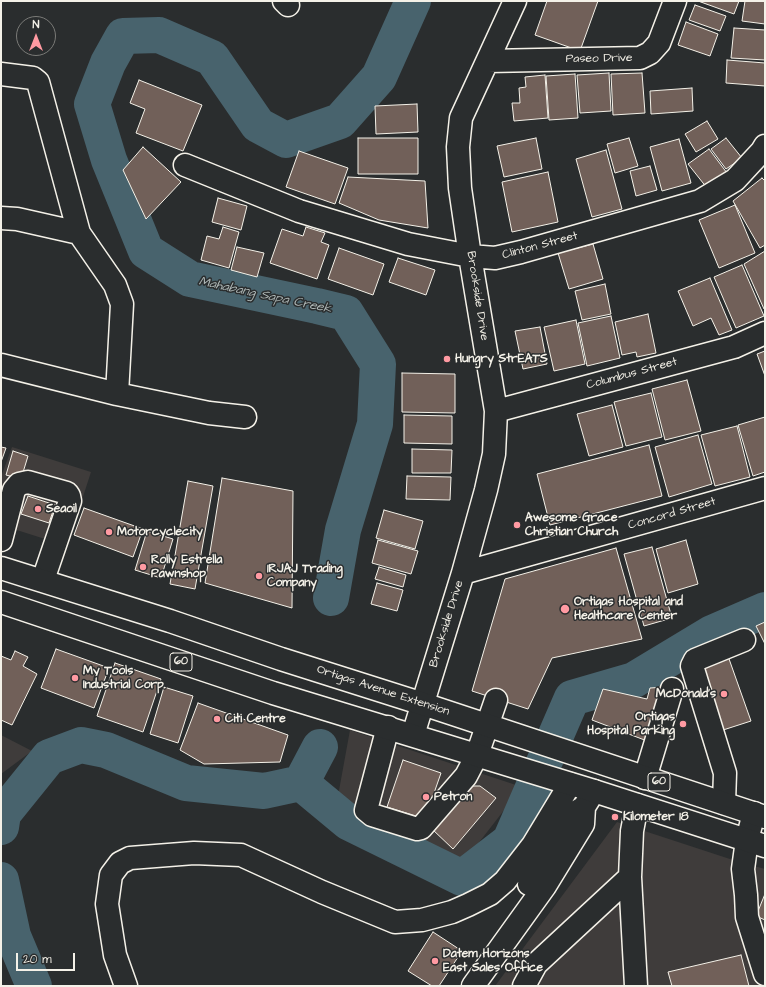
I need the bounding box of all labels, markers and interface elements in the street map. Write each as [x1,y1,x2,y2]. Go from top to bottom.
north arrow [16,16,56,56]
text: N [33,17,39,32]
street label: Paseo Drive [565,51,633,67]
street label: Clinton Street [501,229,579,263]
street label: Brookside Drive [463,250,491,342]
water label: Mahabang Sapa Creek [197,274,333,318]
place label: Hungry StrEATS [455,352,548,366]
marker: Hungry StrEATS [442,354,452,364]
street label: Columbus Street [585,355,679,393]
street label: Concord Street [627,495,717,533]
place label: Seaoil [46,502,77,516]
marker: Seaoil [33,504,43,514]
place label: Awesome Grace Christian Church [525,511,618,539]
marker: Awesome Grace Christian Church [512,520,522,530]
place label: Motorcyclecity [117,525,203,539]
marker: Motorcyclecity [104,527,114,537]
place label: Rolly Estrella Pawnshop [151,553,222,581]
marker: Rolly Estrella Pawnshop [138,562,148,572]
place label: 1RJAJ Trading Company [267,562,343,590]
marker: 1RJAJ Trading Company [254,571,264,581]
street label: Brookside Drive [427,579,467,669]
place label: Ortigas Hospital and Healthcare Center [574,595,683,623]
marker: Ortigas Hospital and Healthcare Center [559,603,571,615]
road number: 60 [170,653,192,671]
street label: Ortigas Avenue Extension [315,663,451,719]
place label: My Tools Industrial Corp. [83,664,165,692]
marker: My Tools Industrial Corp. [70,673,80,683]
place label: McDonald's [656,687,716,701]
marker: McDonald's [719,689,729,699]
place label: Ortigas Hospital Parking [587,710,675,738]
place label: Citi Centre [225,712,286,726]
marker: Citi Centre [212,714,222,724]
marker: Ortigas Hospital Parking [678,719,688,729]
road number: 60 [648,773,670,791]
place label: Petron [434,790,472,804]
marker: Petron [421,792,431,802]
place label: Kilometer 18 [623,810,689,824]
marker: Kilometer 18 [610,812,620,822]
scale bar [18,945,77,971]
place label: Datem Horizons East Sales Office [443,947,543,975]
text: 20 m [23,951,52,968]
marker: Datem Horizons East Sales Office [430,956,440,966]

